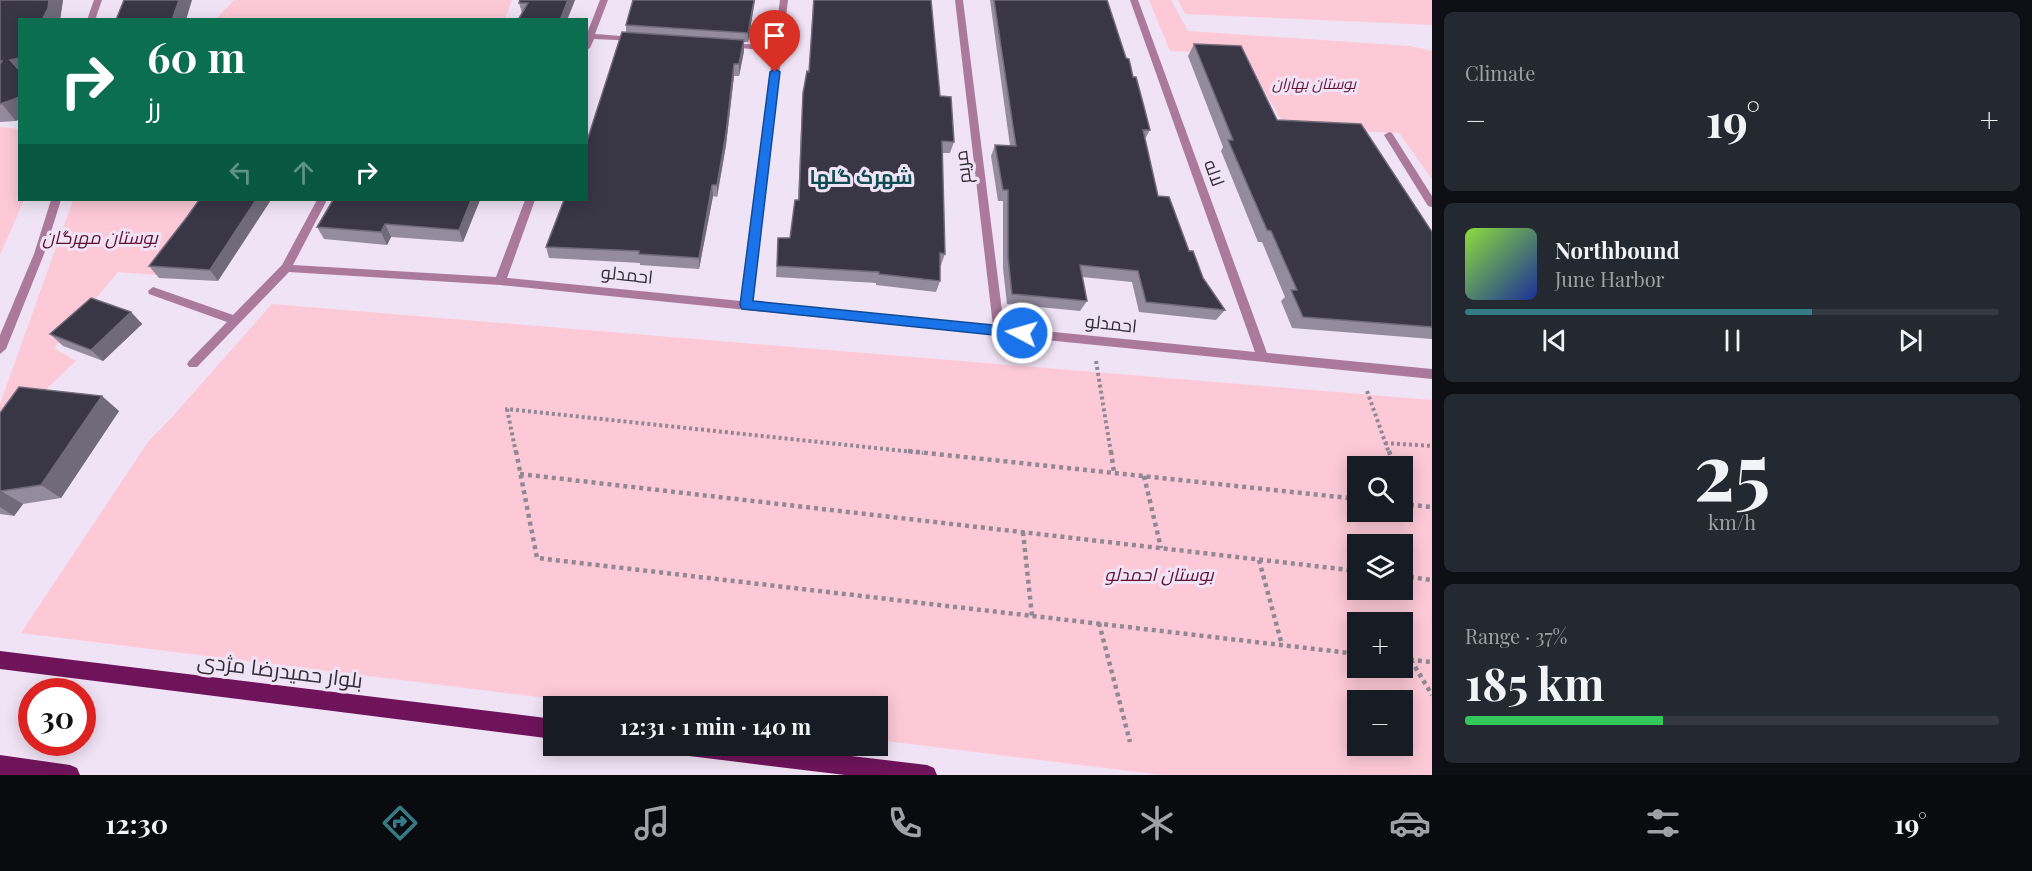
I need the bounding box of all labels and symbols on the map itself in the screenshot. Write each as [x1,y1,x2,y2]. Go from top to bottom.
pin [749,10,800,72]
park label: بوستان بهاران [1272,73,1357,93]
street label: مریم [948,149,977,185]
street label: لاله [1199,156,1231,189]
district label: شهرک گلها [809,162,913,190]
park label: بوستان مهرگان [42,225,159,249]
street label: احمدلو [600,259,654,289]
position arrow [990,301,1054,365]
street label: احمدلو [1084,308,1138,338]
park label: بوستان احمدلو [1104,562,1215,586]
street label: بلوار حمیدرضا مژدی [196,645,365,694]
speed limit sign: 30 [18,678,96,756]

